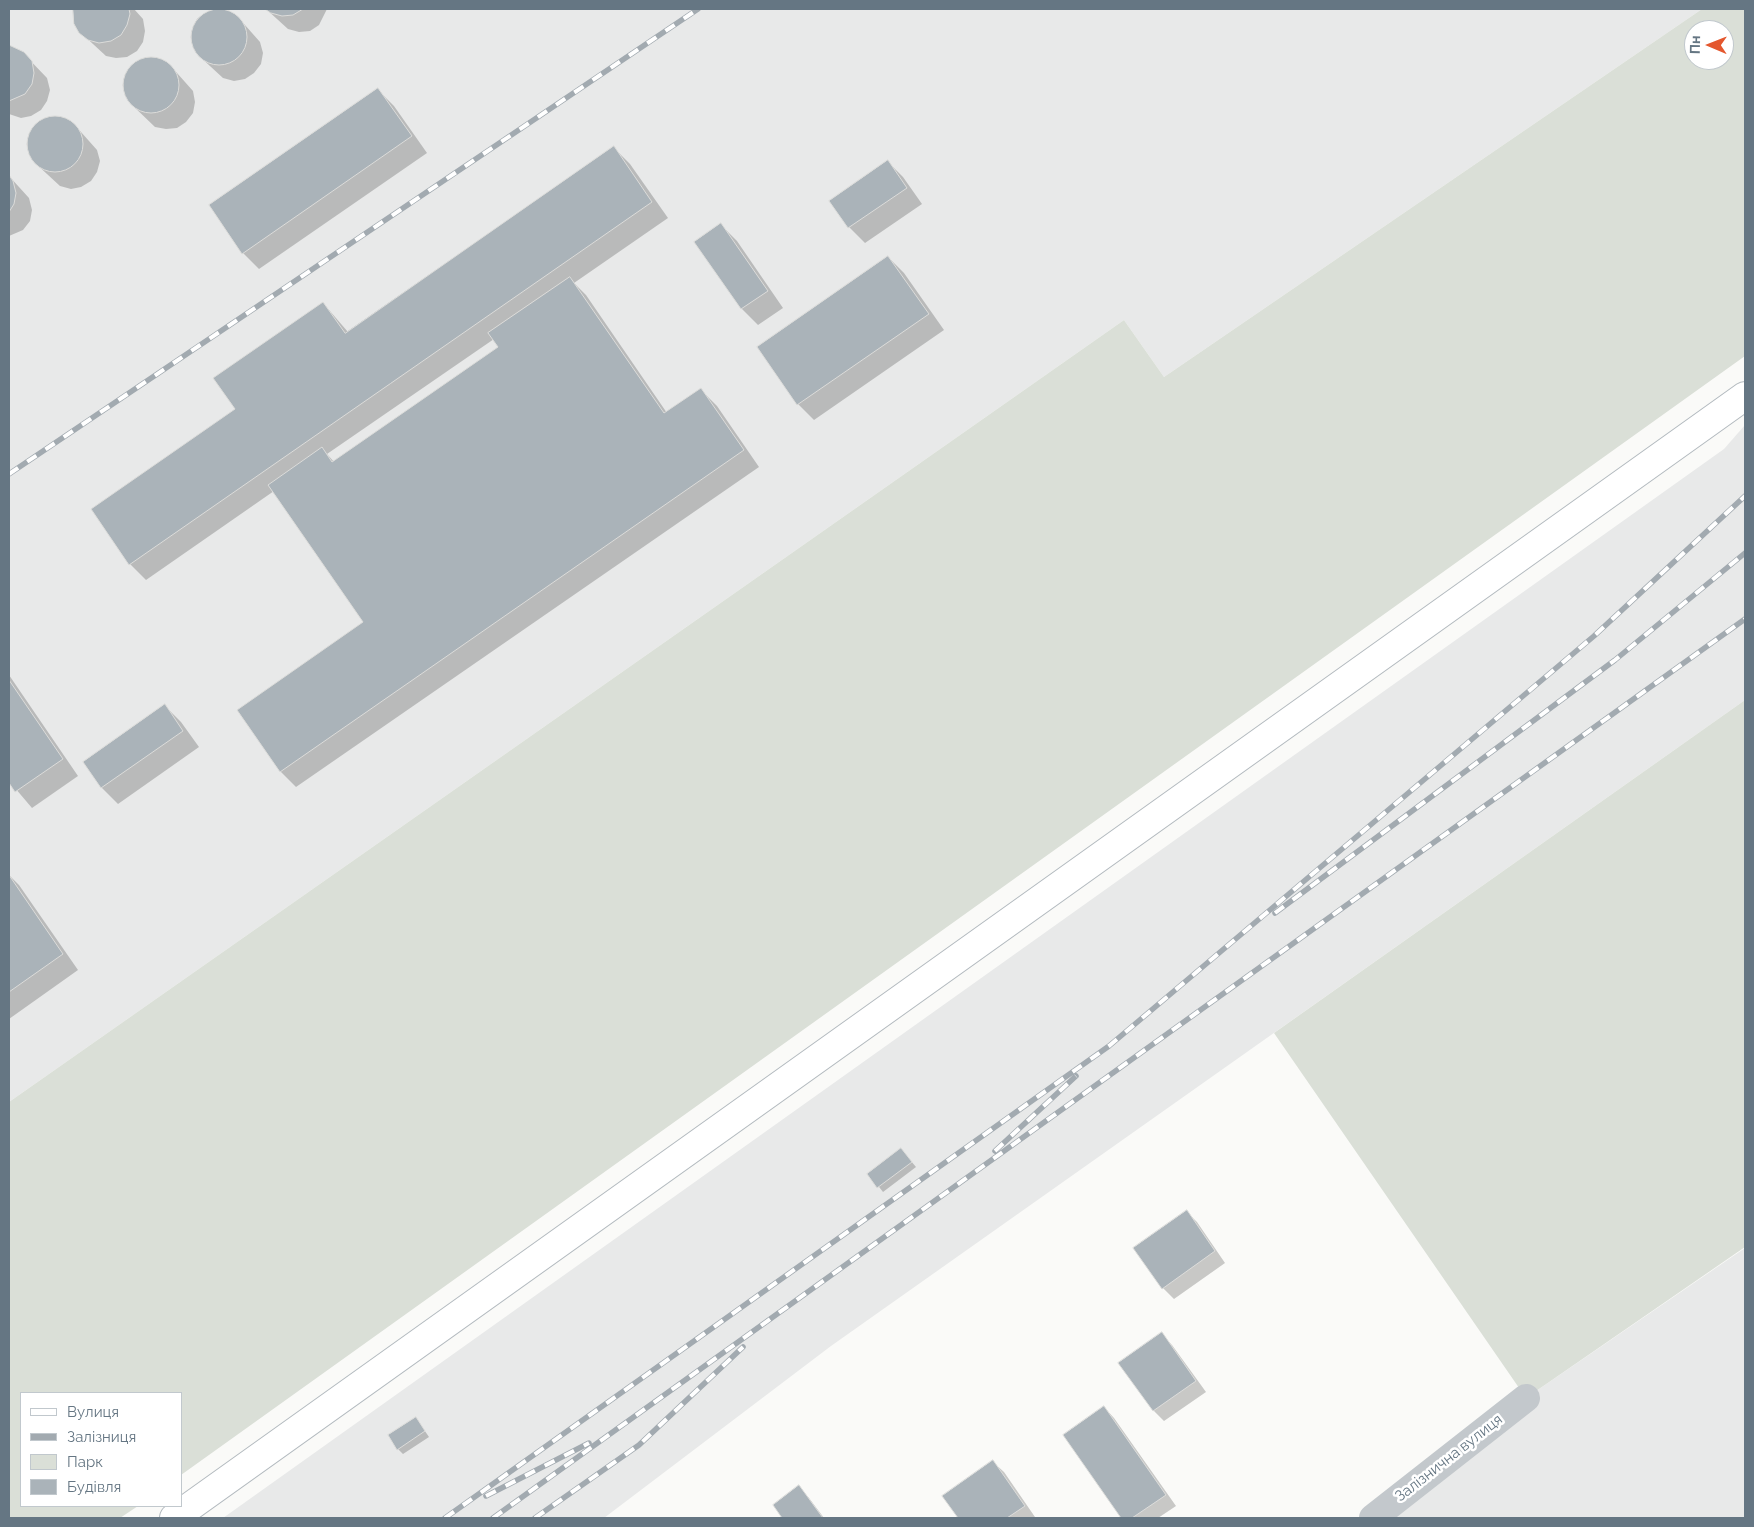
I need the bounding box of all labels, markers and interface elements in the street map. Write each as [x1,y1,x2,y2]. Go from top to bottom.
north arrow [1684,20,1734,70]
text: Пн [1687,35,1703,54]
legend [20,1392,182,1507]
text: Вулиця [67,1403,119,1421]
street label: Залізнична вулиця [1392,1411,1506,1505]
text: Залізниця [67,1428,136,1446]
text: Парк [67,1453,103,1471]
text: Будівля [67,1478,121,1496]

